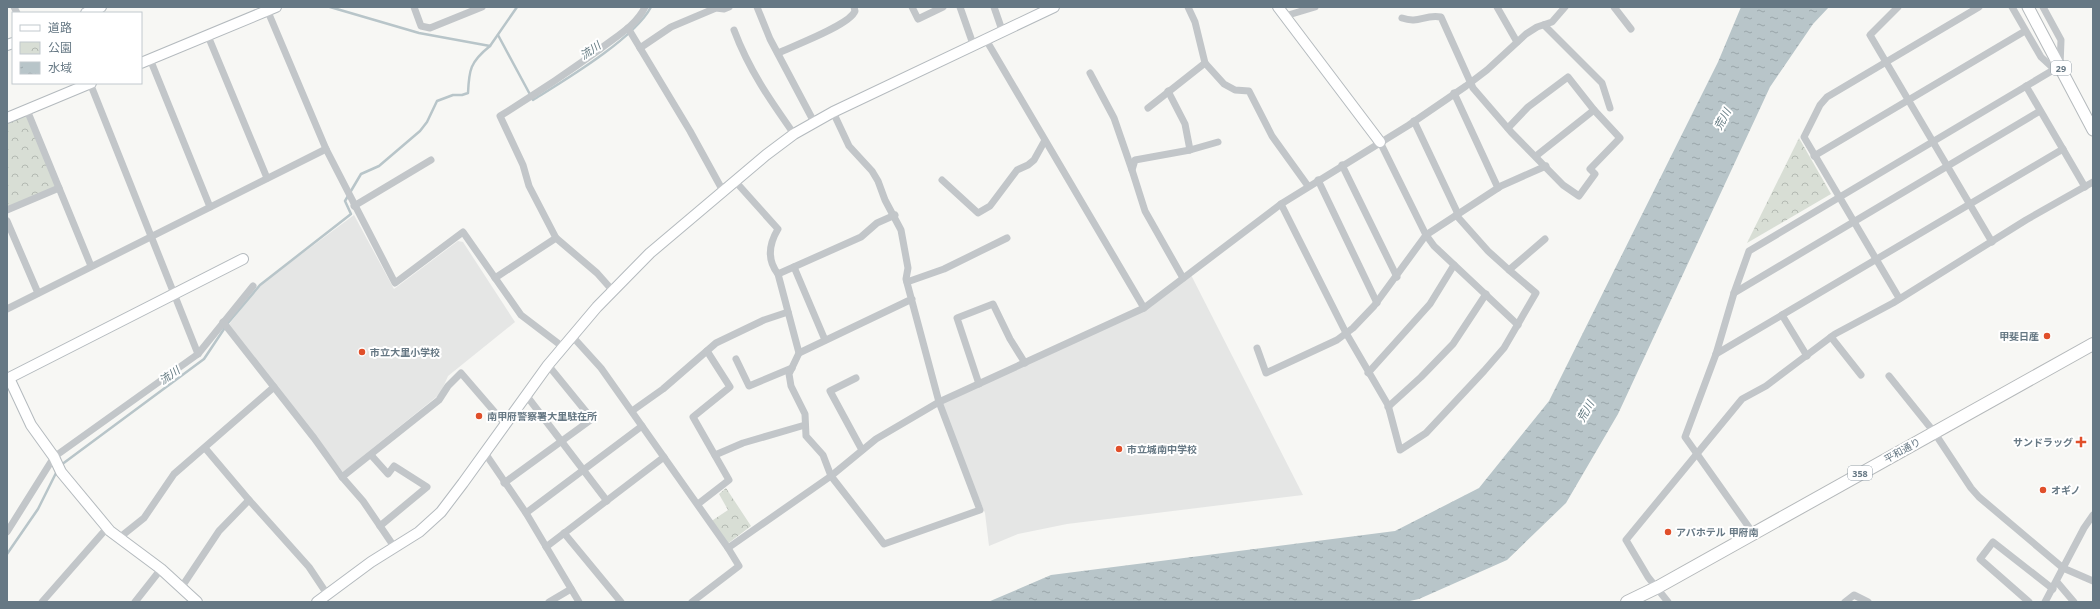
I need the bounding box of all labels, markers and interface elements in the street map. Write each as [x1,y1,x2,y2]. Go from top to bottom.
legend [12,12,142,84]
text: 道路 [48,19,72,36]
water label: 流川 [577,37,604,62]
text: 公園 [48,39,72,56]
text: 水域 [48,59,72,76]
road number: 29 [2051,61,2071,75]
water label: 荒川 [1710,105,1734,132]
place label: 甲斐日産 [1999,329,2039,343]
marker: 甲斐日産 [2042,331,2052,341]
place label: 市立大里小学校 [370,345,440,359]
marker: 市立大里小学校 [357,347,367,357]
water label: 流川 [156,362,183,388]
water label: 荒川 [1573,397,1597,424]
place label: 南甲府警察署大里駐在所 [487,409,597,423]
marker: 南甲府警察署大里駐在所 [474,411,484,421]
street label: 平和通り [1881,434,1923,466]
place label: サンドラッグ [2013,435,2073,449]
marker: サンドラッグ [2076,437,2086,447]
place label: 市立城南中学校 [1127,442,1197,456]
marker: 市立城南中学校 [1114,444,1124,454]
road number: 358 [1848,466,1872,480]
place label: オギノ [2051,483,2081,497]
marker: オギノ [2038,485,2048,495]
place label: アパホテル 甲府南 [1676,525,1758,539]
marker: アパホテル 甲府南 [1663,527,1673,537]

